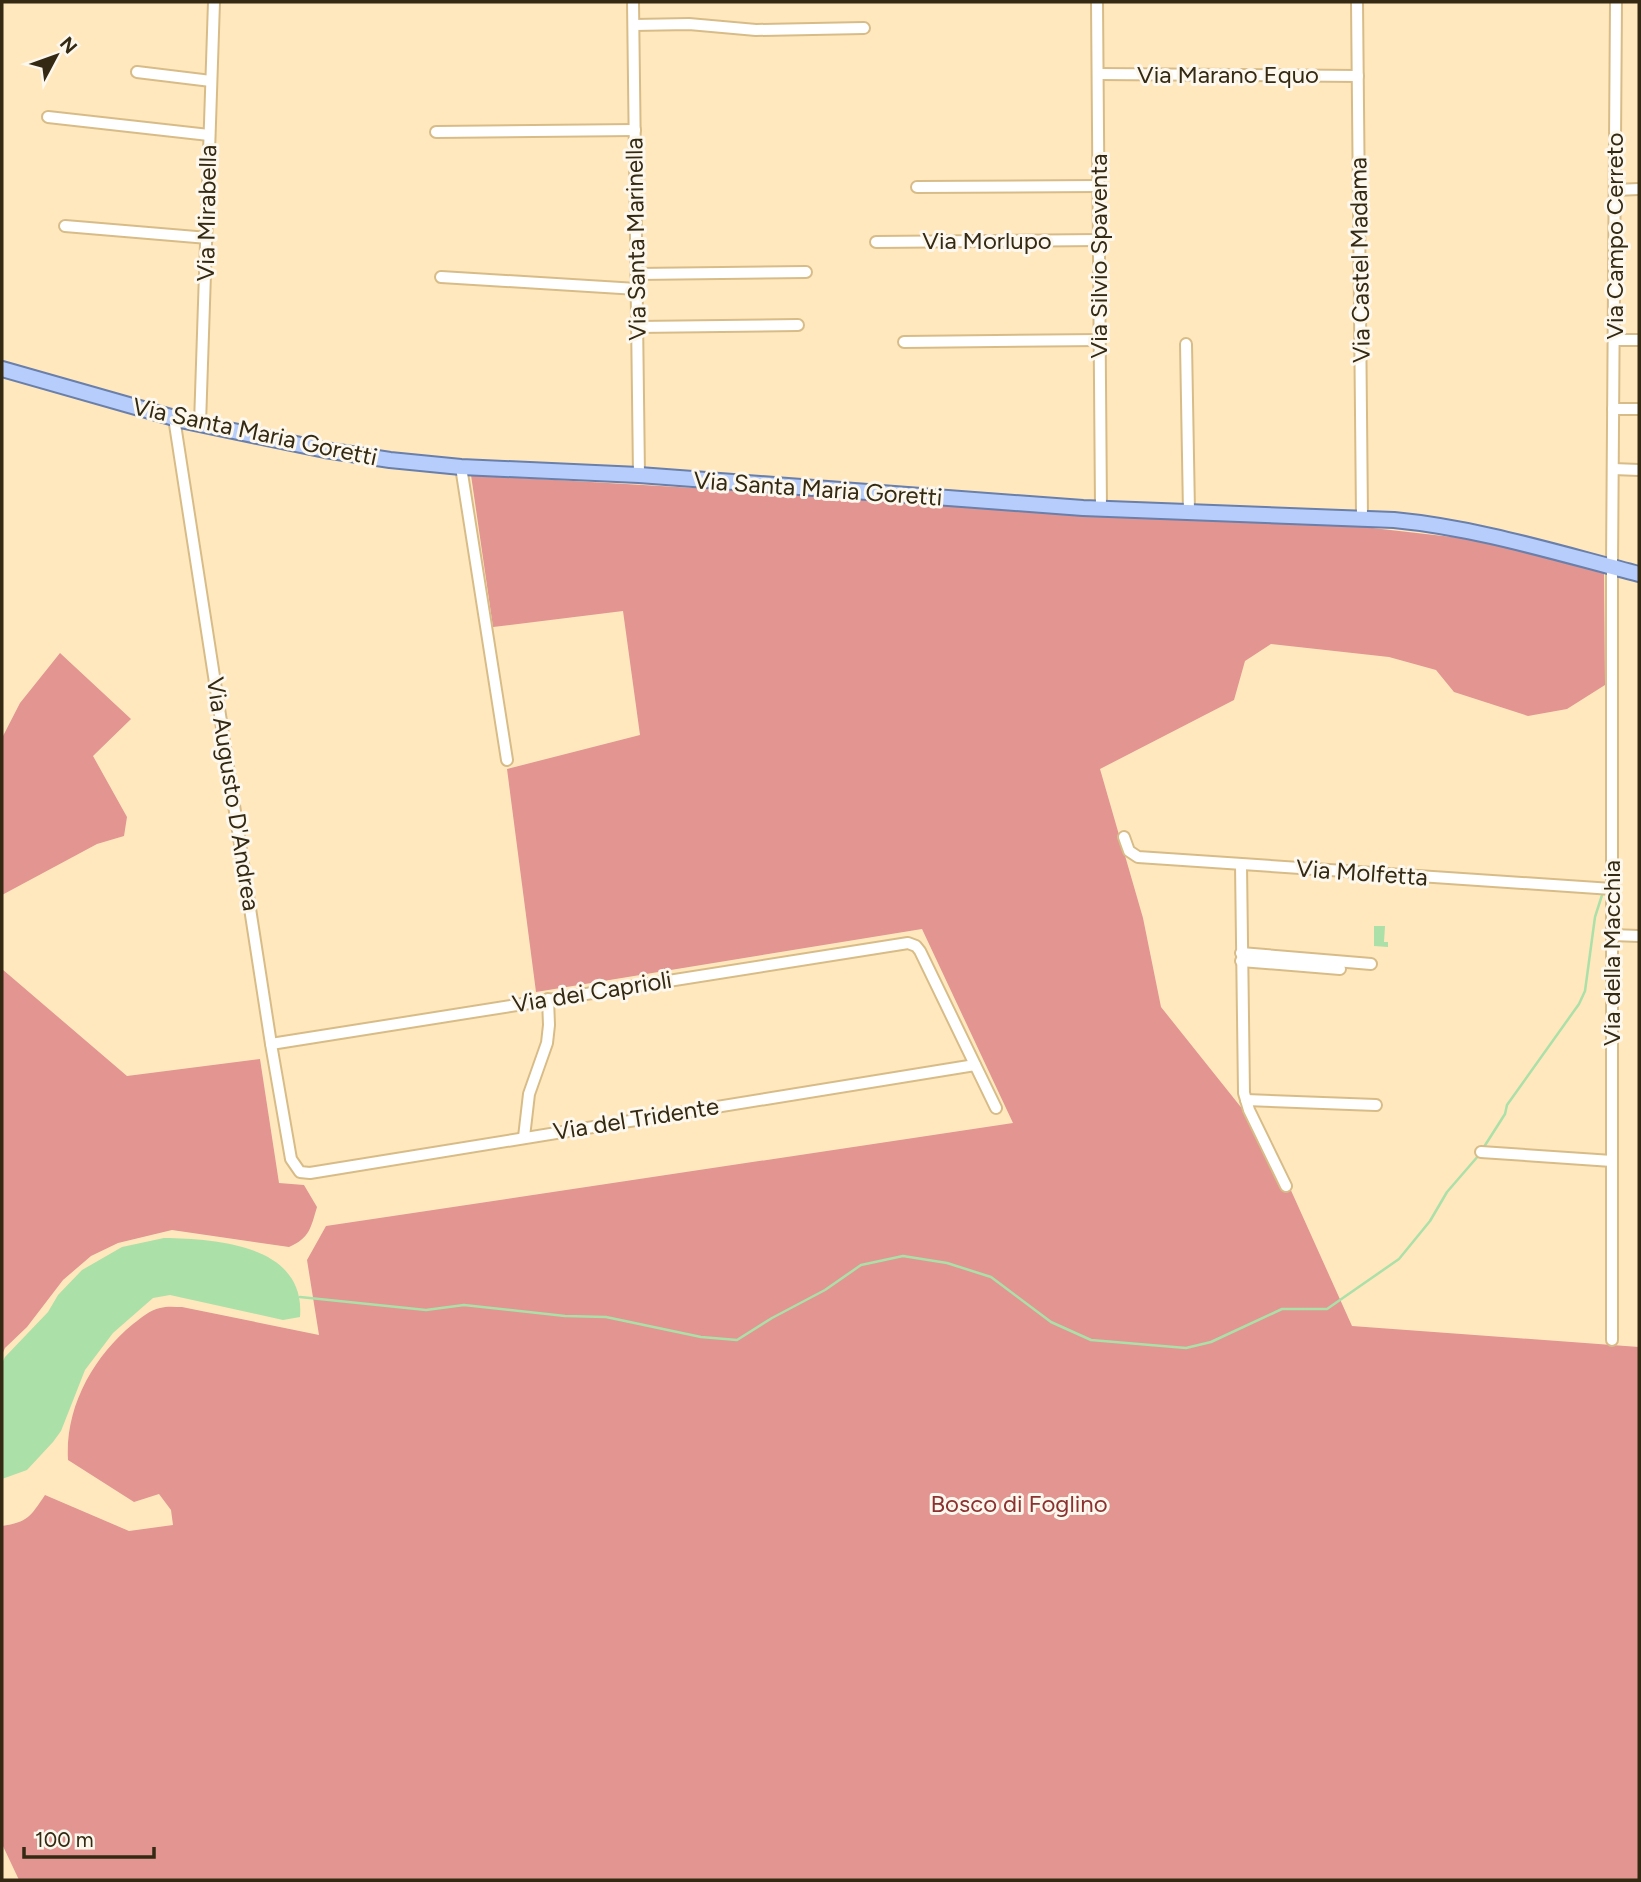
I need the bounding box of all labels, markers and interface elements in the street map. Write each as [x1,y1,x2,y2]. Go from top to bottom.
north arrow [21,21,91,91]
text: N [55,32,82,58]
street label: Via Marano Equo [1137,60,1319,89]
street label: Via Campo Cerreto [1600,132,1629,340]
street label: Via Santa Marinella [619,137,652,341]
street label: Via Mirabella [191,144,222,282]
street label: Via Silvio Spaventa [1084,154,1113,358]
street label: Via Castel Madama [1343,157,1376,363]
street label: Via Morlupo [922,226,1052,255]
street label: Via Santa Maria Goretti [130,391,380,472]
street label: Via Santa Maria Goretti [693,465,943,512]
street label: Via Augusto D'Andrea [201,675,266,913]
street label: Via Molfetta [1295,853,1429,892]
street label: Via della Macchia [1597,860,1626,1046]
street label: Via dei Caprioli [510,965,674,1018]
street label: Via del Tridente [551,1091,721,1146]
park label: Bosco di Foglino [930,1489,1108,1518]
scale bar [24,1815,154,1859]
text: 100 m [35,1827,94,1852]

